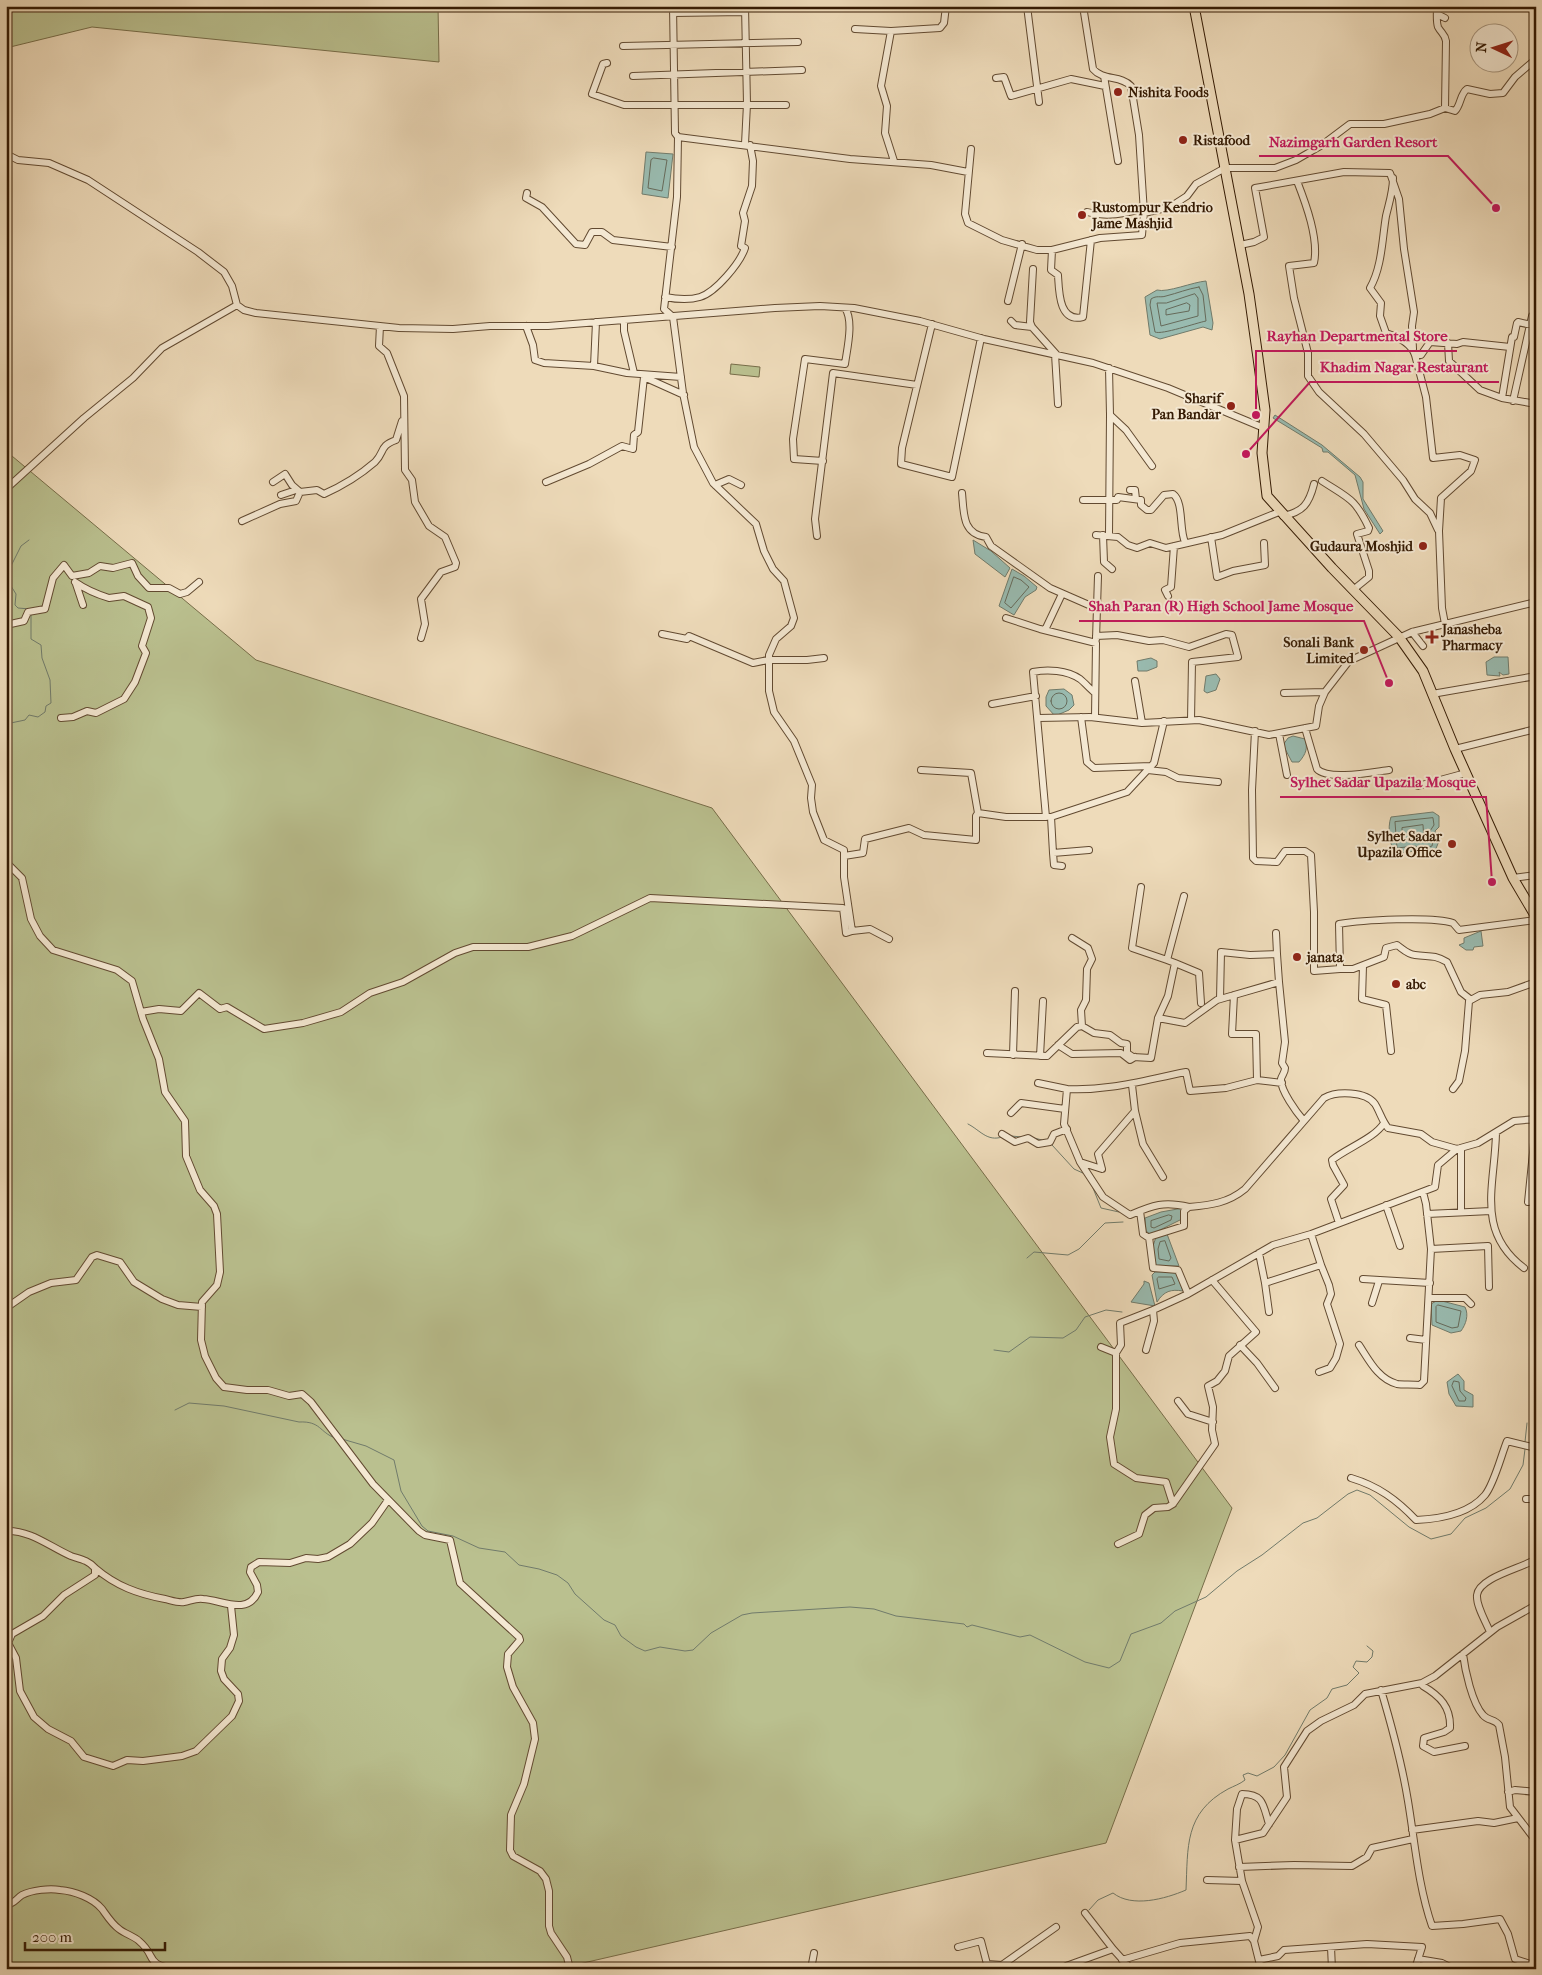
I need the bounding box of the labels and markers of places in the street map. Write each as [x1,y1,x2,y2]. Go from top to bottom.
place label: Nishita Foods [1128,84,1209,101]
marker: Nishita Foods [1112,86,1124,98]
callout: Nazimgarh Garden Resort [1259,126,1448,156]
place label: Ristafood [1193,132,1251,149]
marker: Ristafood [1177,134,1189,146]
place label: Rustompur Kendrio Jame Mashjid [1090,199,1213,232]
marker: Rustompur Kendrio Jame Mashjid [1076,209,1088,221]
callout: Rayhan Departmental Store [1256,321,1457,351]
callout: Khadim Nagar Restaurant [1310,352,1499,382]
place label: Sharif Pan Bandar [1151,390,1224,423]
marker: Sharif Pan Bandar [1225,400,1237,412]
place label: Gudaura Moshjid [1310,538,1414,555]
marker: Gudaura Moshjid [1417,540,1429,552]
callout: Shah Paran (R) High School Jame Mosque [1079,591,1364,621]
place label: Janasheba Pharmacy [1440,621,1504,654]
marker: Janasheba Pharmacy [1426,631,1438,643]
place label: Sonali Bank Limited [1283,634,1355,667]
marker: Sonali Bank Limited [1358,644,1370,656]
callout: Sylhet Sadar Upazila Mosque [1280,767,1486,797]
place label: Sylhet Sadar Upazila Office [1356,828,1443,861]
marker: Sylhet Sadar Upazila Office [1446,838,1458,850]
place label: janata [1305,949,1344,966]
marker: janata [1291,951,1303,963]
place label: abc [1406,976,1427,993]
marker: abc [1390,978,1402,990]

